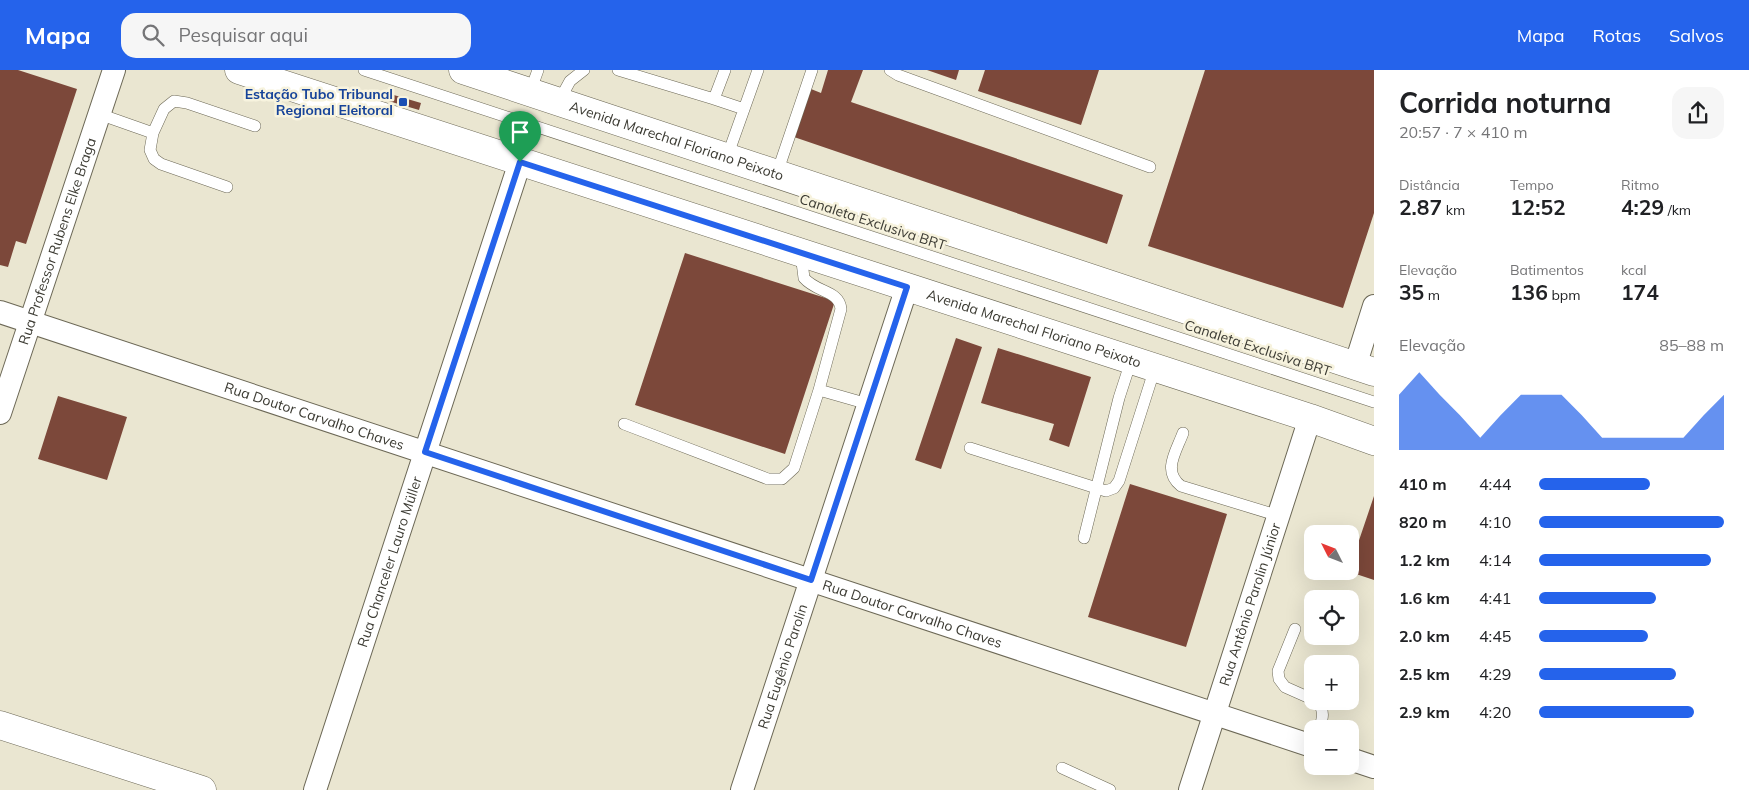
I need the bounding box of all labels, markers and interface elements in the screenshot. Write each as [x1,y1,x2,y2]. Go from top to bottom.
search box [121,13,471,58]
text: Mapa [25,20,91,50]
icon: search [139,21,167,49]
text: Pesquisar aqui [179,23,308,47]
text: Mapa [1517,24,1565,47]
text: Rotas [1593,24,1641,47]
text: Salvos [1669,24,1724,47]
place label: Estação Tubo Tribunal Regional Eleitoral [245,85,393,119]
text: Corrida noturna [1399,85,1611,120]
button: share [1672,87,1724,139]
marker: Estação Tubo Tribunal Regional Eleitoral [397,96,409,108]
street label: Avenida Marechal Floriano Peixoto [567,97,786,185]
pin [499,111,541,162]
icon: arrive [506,118,534,146]
text: 20:57 · 7 × 410 m [1399,122,1528,142]
street label: Rua Professor Rubens Elke Braga [14,135,100,347]
text: Distância [1399,176,1460,194]
text: Tempo [1510,176,1554,194]
text: Ritmo [1621,176,1659,194]
street label: Canaleta Exclusiva BRT [797,190,949,254]
text: 2.87 [1399,194,1442,220]
text: 12:52 [1510,194,1566,220]
text: 4:29 [1621,194,1664,220]
text: km [1442,201,1465,219]
text: /km [1664,201,1691,219]
text: Elevação [1399,261,1457,279]
text: Batimentos [1510,261,1584,279]
text: kcal [1621,261,1647,279]
text: 35 [1399,279,1424,305]
text: 136 [1510,279,1548,305]
text: 174 [1621,279,1659,305]
street label: Avenida Marechal Floriano Peixoto [925,285,1144,372]
text: m [1424,286,1440,304]
text: bpm [1548,286,1581,304]
street label: Canaleta Exclusiva BRT [1182,316,1334,380]
text: Elevação [1399,335,1465,355]
text: 85–88 m [1659,335,1724,355]
street label: Rua Doutor Carvalho Chaves [222,378,406,454]
street label: Rua Chanceler Lauro Müller [353,473,426,650]
text: 410 m [1399,474,1447,494]
text: 4:44 [1479,474,1511,494]
text: 820 m [1399,512,1447,532]
text: 4:10 [1479,512,1511,532]
street label: Rua Antônio Parolin Júnior [1215,520,1285,688]
north arrow [1304,525,1359,580]
map controls [1304,525,1359,775]
text: 1.2 km [1399,550,1450,570]
text: 4:14 [1479,550,1511,570]
street label: Rua Doutor Carvalho Chaves [820,576,1005,652]
text: 1.6 km [1399,588,1450,608]
text: 4:41 [1479,588,1511,608]
button: locate [1304,590,1359,645]
street label: Rua Eugênio Parolin [754,602,811,731]
text: 2.0 km [1399,626,1450,646]
text: 4:45 [1479,626,1511,646]
button: + [1304,655,1359,710]
text: 2.5 km [1399,664,1450,684]
text: 4:29 [1479,664,1511,684]
text: 2.9 km [1399,702,1450,722]
text: 4:20 [1479,702,1511,722]
button: − [1304,720,1359,775]

